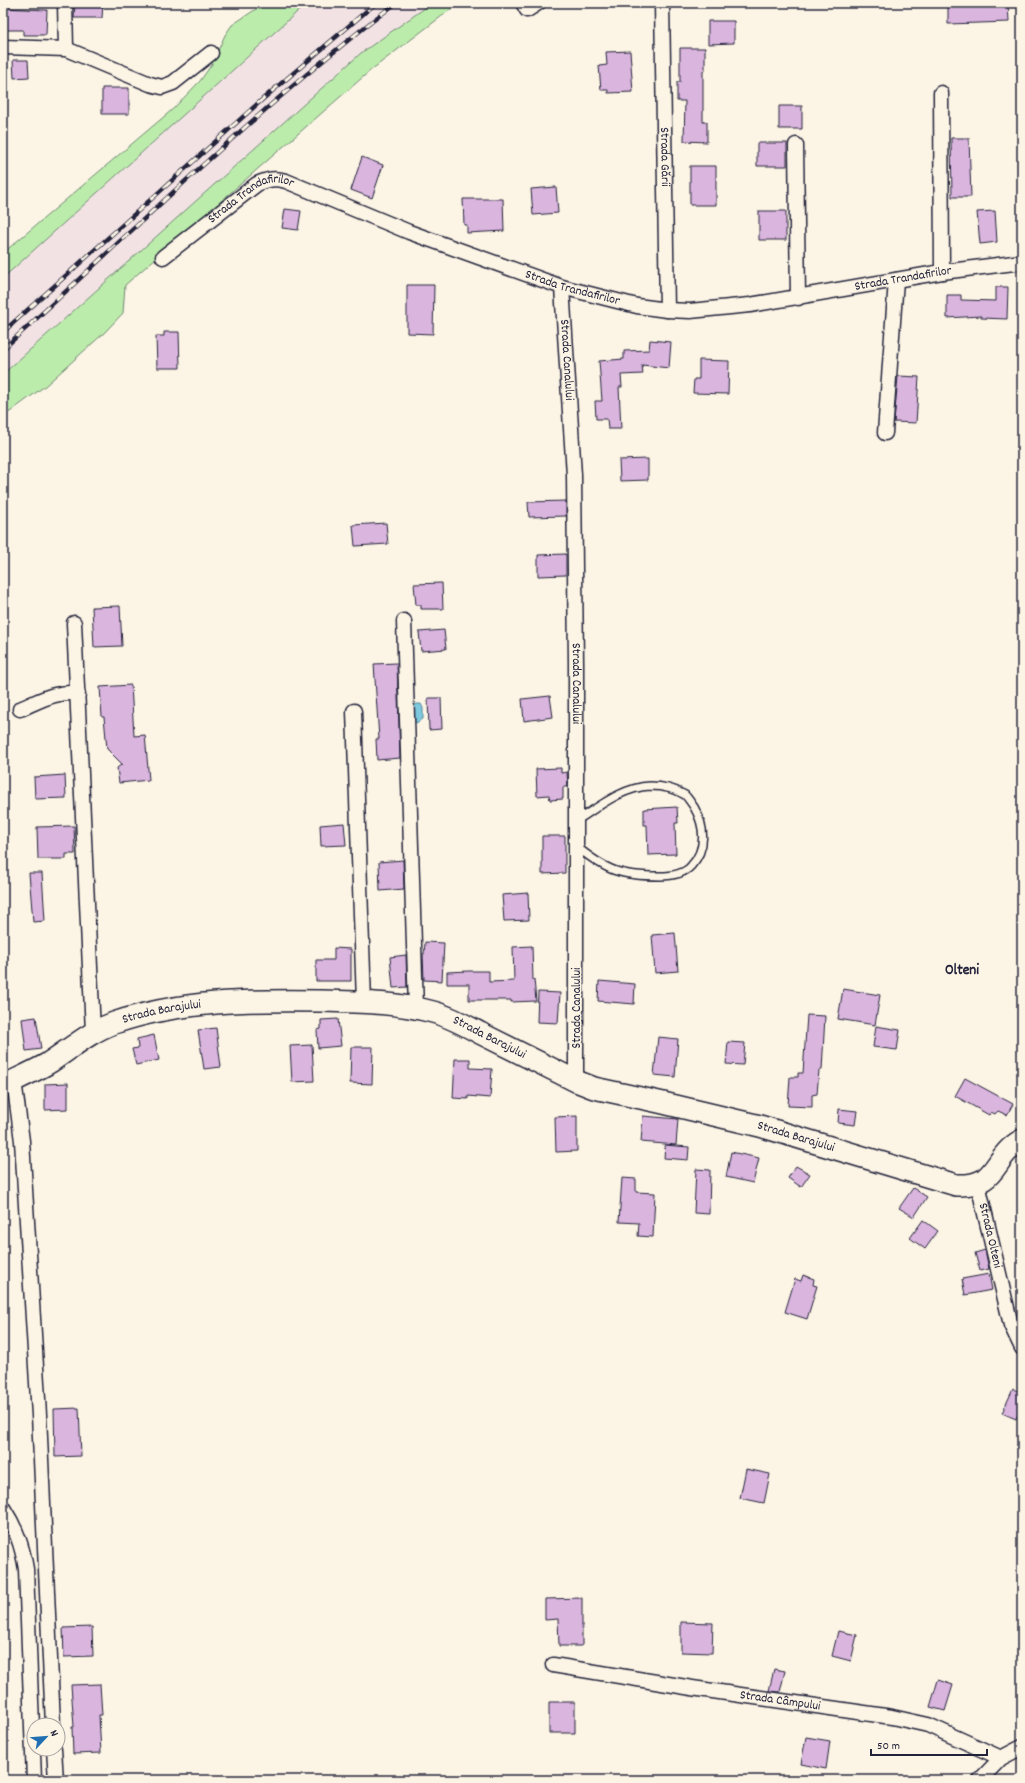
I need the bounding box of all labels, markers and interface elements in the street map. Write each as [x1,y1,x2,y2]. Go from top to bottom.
street label: Strada Gării [655,127,674,187]
street label: Strada Trandafirilor [204,170,297,228]
street label: Strada Trandafirilor [853,261,953,296]
street label: Strada Trandafirilor [522,265,622,311]
street label: Strada Canalului [555,319,579,402]
street label: Strada Canalului [566,643,586,725]
district label: Olteni [945,960,979,982]
street label: Strada Canalului [568,967,587,1049]
street label: Strada Barajului [120,995,203,1029]
street label: Strada Barajului [450,1011,530,1064]
street label: Strada Barajului [755,1116,837,1158]
street label: Strada Olteni [973,1201,1007,1271]
street label: Strada Câmpului [739,1686,822,1716]
north arrow [26,1717,66,1757]
text: N [45,1728,62,1740]
scale bar [871,1731,987,1757]
text: 50 m [877,1738,900,1755]

